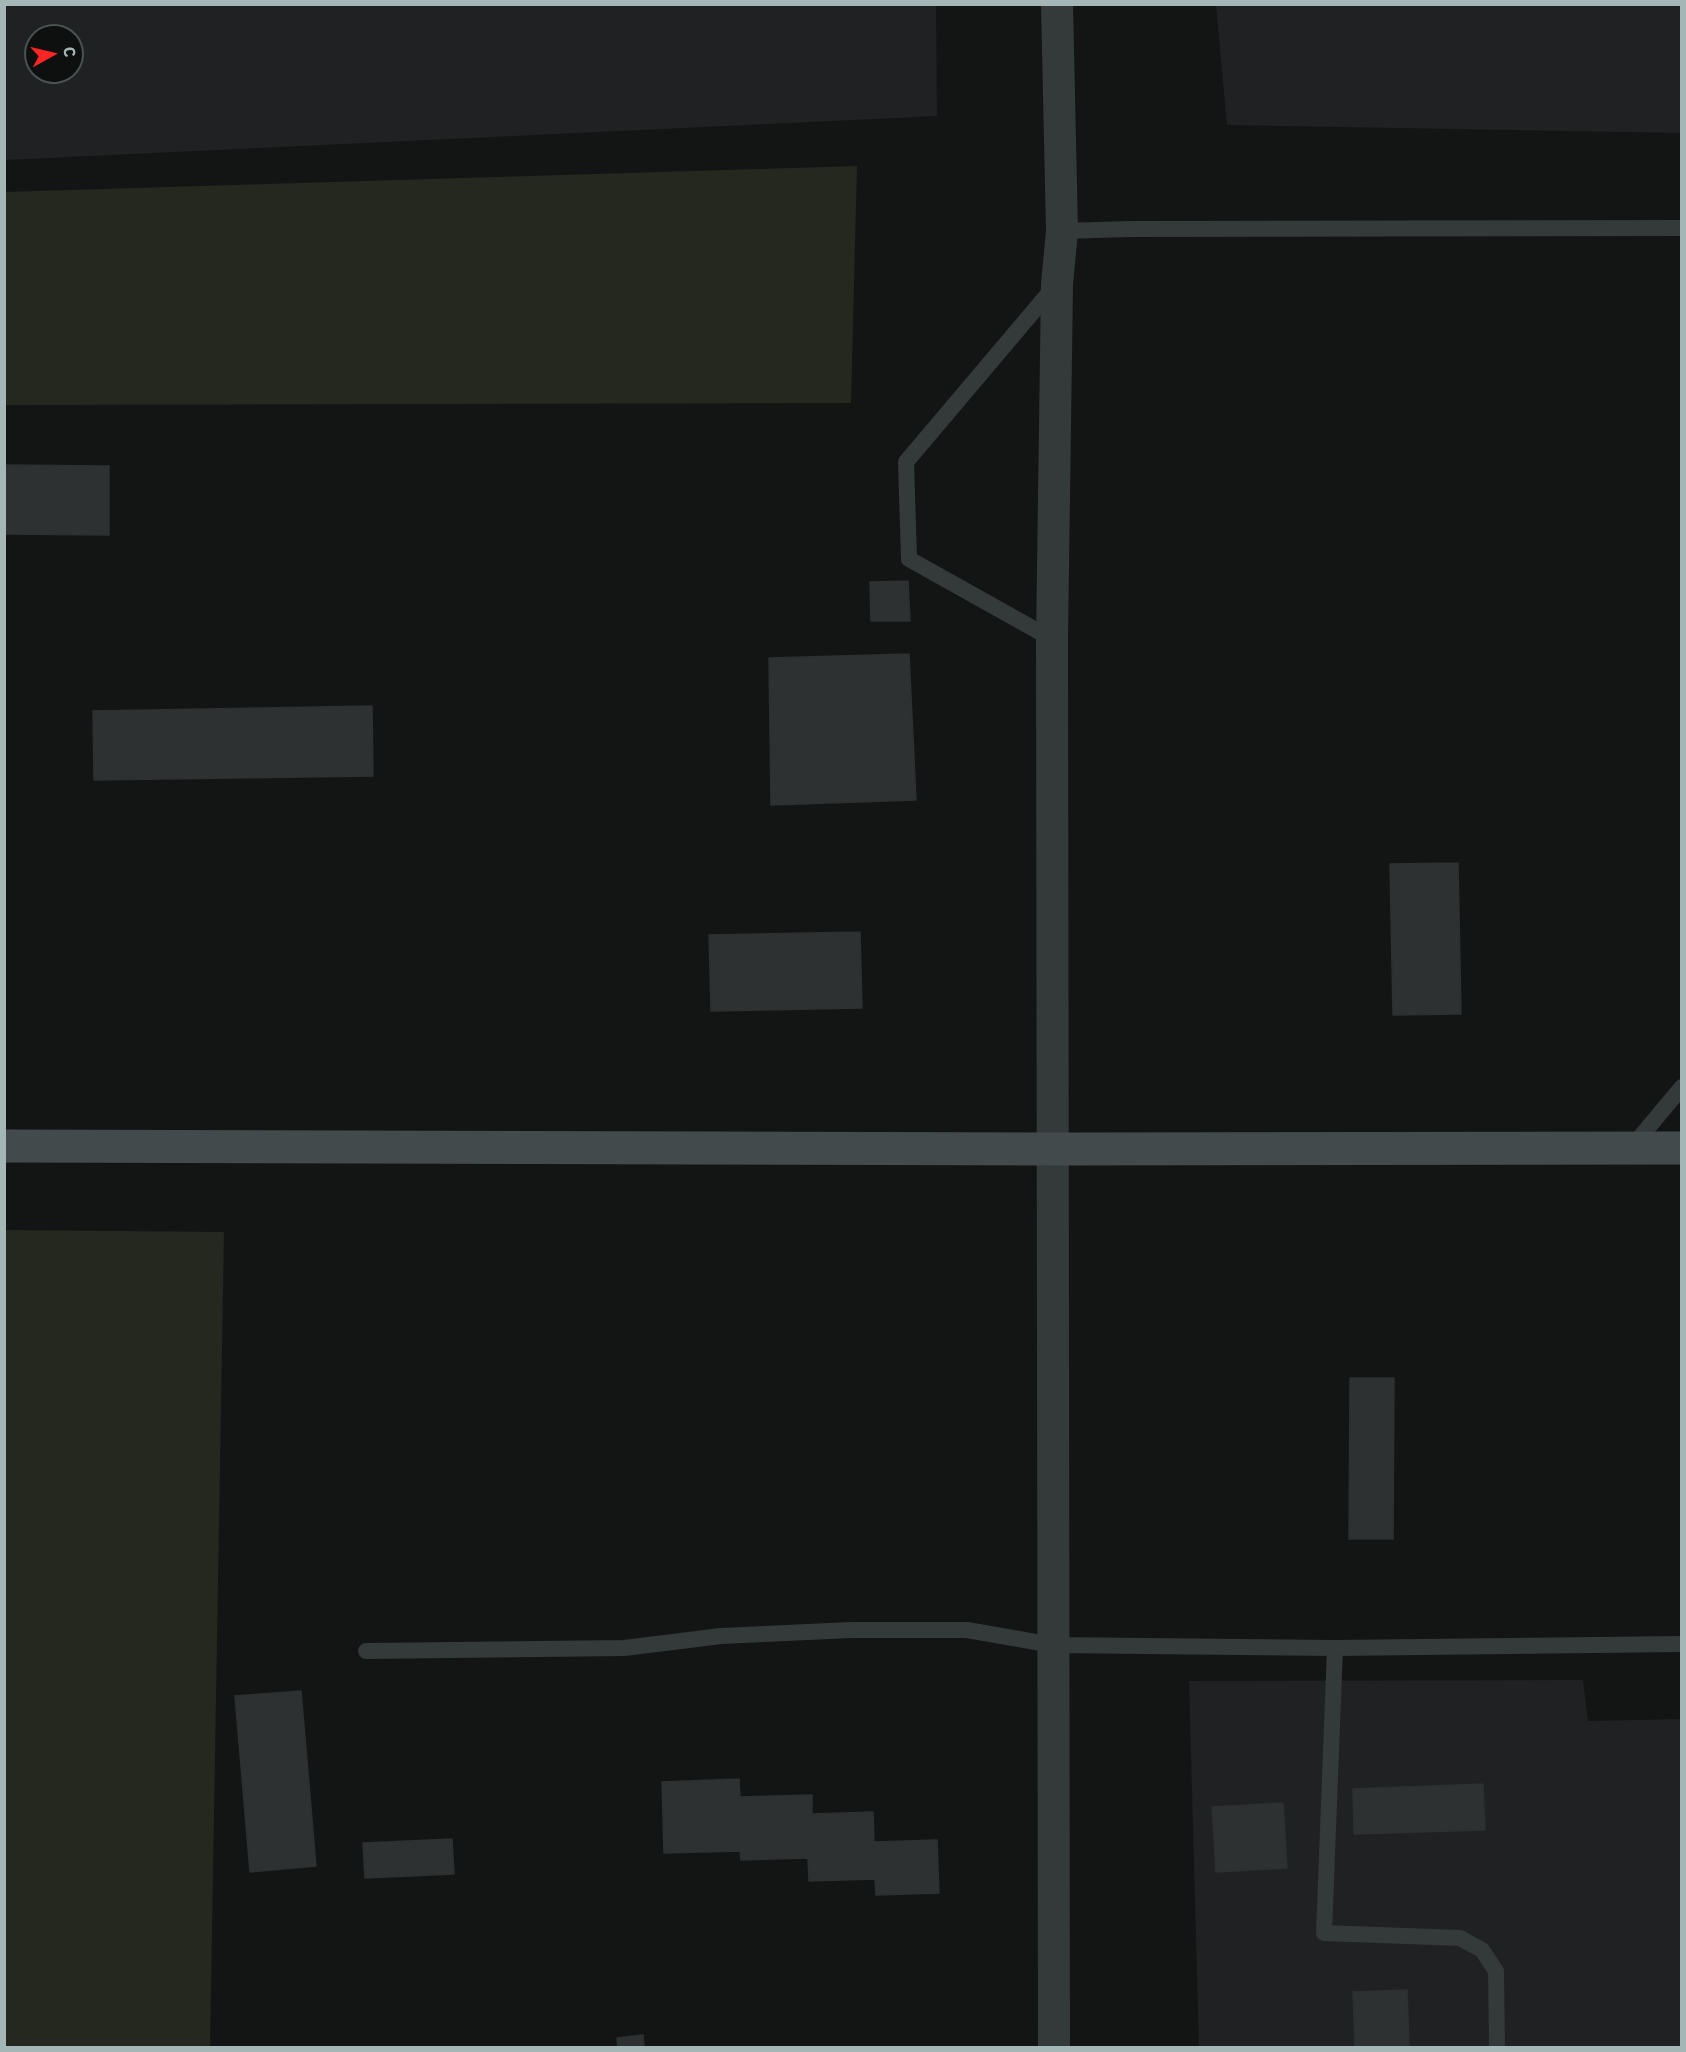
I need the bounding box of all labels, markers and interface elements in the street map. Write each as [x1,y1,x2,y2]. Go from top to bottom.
north arrow [24,24,84,84]
text: С [59,45,80,58]

